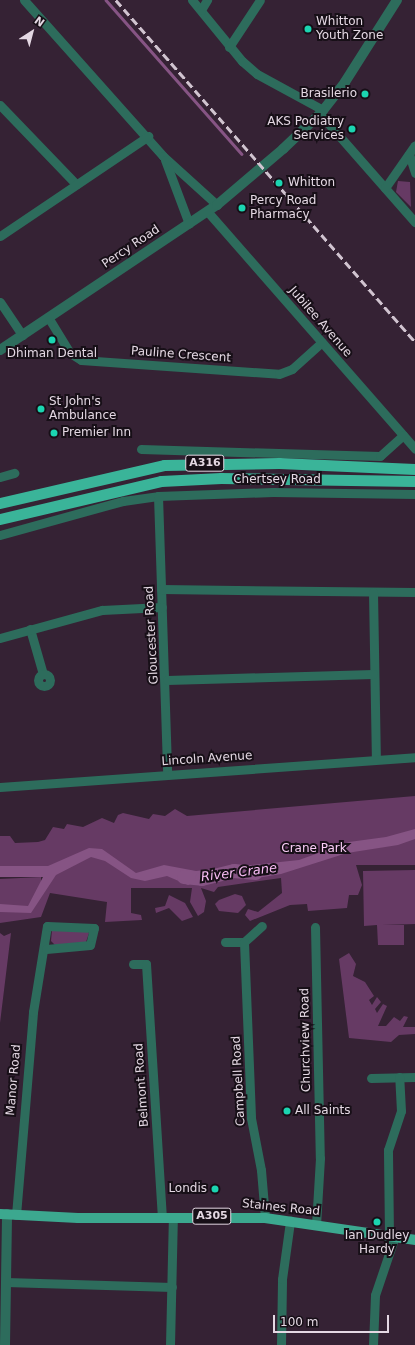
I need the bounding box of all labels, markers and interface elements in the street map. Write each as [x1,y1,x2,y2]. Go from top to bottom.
north arrow [12,12,52,52]
text: N [32,14,47,30]
place label: Whitton Youth Zone [316,15,383,43]
marker: Whitton Youth Zone [303,24,313,34]
place label: Brasilerio [301,87,357,101]
marker: Brasilerio [360,89,370,99]
place label: AKS Podiatry Services [267,115,344,143]
marker: AKS Podiatry Services [347,124,357,134]
place label: Whitton [288,176,335,190]
marker: Whitton [273,177,285,189]
place label: Percy Road Pharmacy [250,194,316,222]
marker: Percy Road Pharmacy [237,203,247,213]
street label: Percy Road [99,222,163,272]
street label: Jubilee Avenue [286,284,354,360]
marker: Dhiman Dental [47,335,57,345]
street label: Pauline Crescent [131,344,231,366]
place label: Dhiman Dental [7,347,97,361]
place label: St John's Ambulance [49,395,116,423]
marker: St John's Ambulance [36,404,46,414]
place label: Premier Inn [62,426,131,440]
marker: Premier Inn [49,428,59,438]
road number: A316 [185,454,225,472]
street label: Chertsey Road [233,473,321,487]
street label: Gloucester Road [142,585,162,685]
street label: Lincoln Avenue [161,749,253,769]
park label: Crane Park [281,842,347,856]
water label: River Crane [200,861,278,885]
street label: Churchview Road [298,988,314,1092]
street label: Campbell Road [229,1035,249,1127]
street label: Belmont Road [132,1042,152,1128]
street label: Manor Road [4,1044,24,1116]
place label: All Saints [295,1104,351,1118]
marker: All Saints [282,1106,292,1116]
place label: Londis [168,1182,207,1196]
marker: Londis [210,1184,220,1194]
street label: Staines Road [241,1197,321,1219]
road number: A305 [192,1207,232,1225]
marker: Ian Dudley Hardy [372,1217,382,1227]
place label: Ian Dudley Hardy [345,1229,409,1257]
scale bar [275,1307,391,1333]
text: 100 m [280,1315,318,1329]

